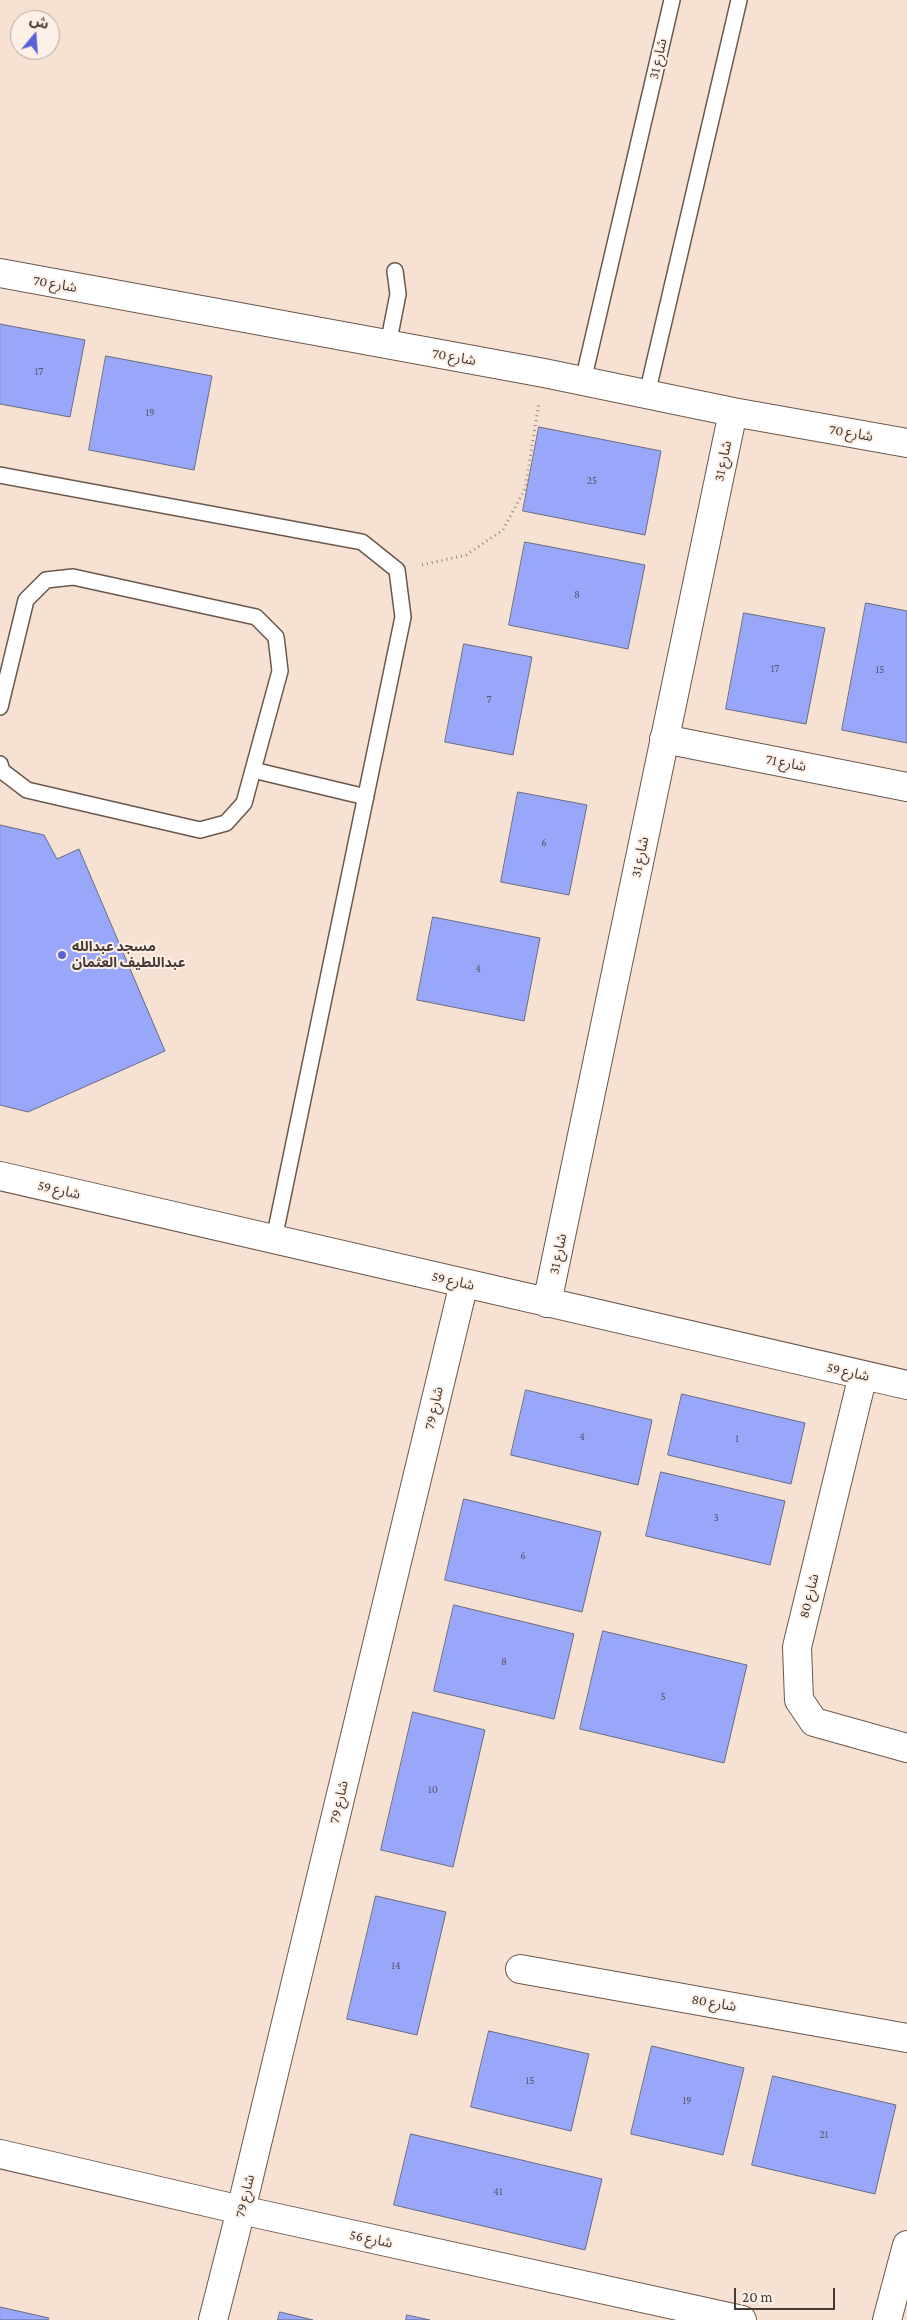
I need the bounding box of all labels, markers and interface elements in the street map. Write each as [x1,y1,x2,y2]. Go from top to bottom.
north arrow [10,10,60,60]
text: ش [28,11,51,32]
street label: شارع 31 [645,37,671,81]
street label: شارع 70 [32,272,78,296]
street label: شارع 70 [431,345,477,369]
house number: 17 [35,365,43,379]
house number: 19 [145,406,155,420]
street label: شارع 70 [828,421,874,445]
street label: شارع 31 [711,439,735,483]
house number: 25 [587,474,597,488]
house number: 8 [574,588,580,602]
house number: 17 [771,662,779,676]
house number: 15 [876,663,884,677]
house number: 7 [486,693,492,707]
street label: شارع 71 [764,751,808,775]
street label: شارع 31 [628,835,652,879]
house number: 6 [541,836,547,850]
place label: مسجد عبدالله عبداللطيف العثمان [72,939,186,972]
marker: مسجد عبدالله عبداللطيف العثمان [56,949,68,961]
house number: 4 [475,962,481,976]
street label: شارع 59 [36,1177,82,1203]
street label: شارع 31 [546,1232,570,1276]
street label: شارع 59 [430,1268,476,1294]
street label: شارع 59 [825,1359,871,1385]
street label: شارع 79 [421,1385,447,1431]
house number: 4 [579,1430,585,1444]
house number: 1 [735,1432,739,1446]
house number: 3 [713,1511,719,1525]
house number: 6 [520,1549,526,1563]
street label: شارع 80 [795,1572,823,1620]
house number: 8 [501,1655,507,1669]
house number: 5 [660,1690,666,1704]
street label: شارع 79 [326,1779,352,1825]
house number: 10 [428,1783,438,1797]
house number: 14 [391,1959,401,1973]
street label: شارع 80 [690,1991,738,2015]
house number: 15 [526,2074,534,2088]
house number: 19 [682,2094,692,2108]
house number: 21 [820,2128,828,2142]
street label: شارع 79 [232,2173,258,2219]
house number: 41 [493,2185,503,2199]
street label: شارع 56 [348,2226,394,2252]
scale bar [737,2278,838,2310]
text: 20 m [742,2289,773,2305]

